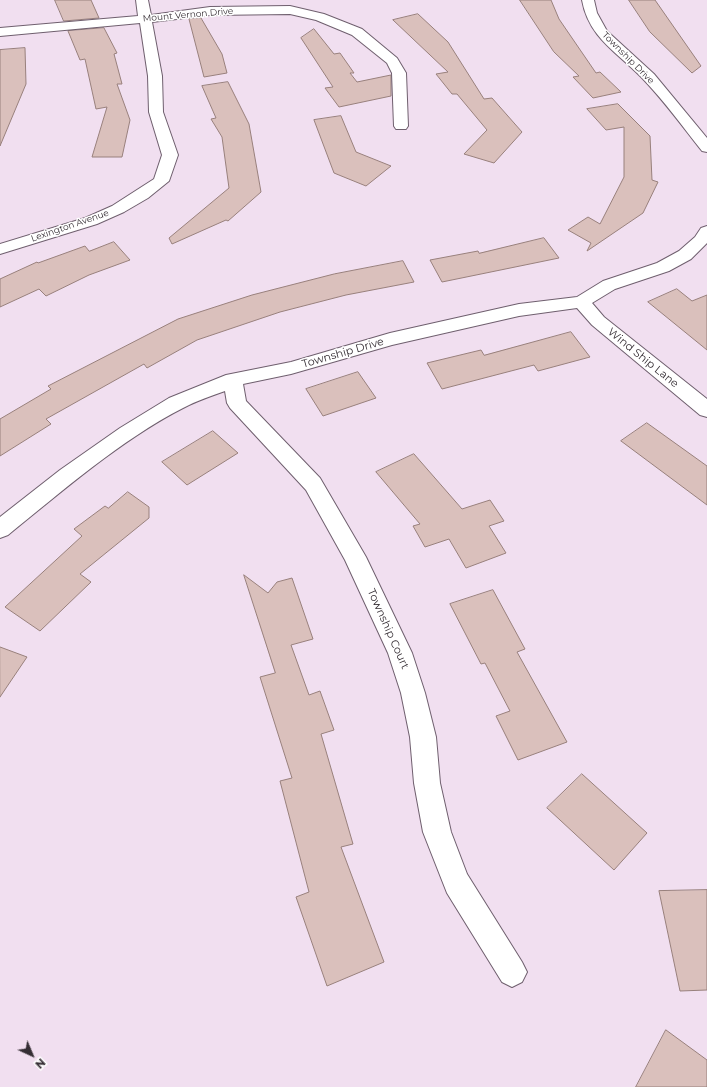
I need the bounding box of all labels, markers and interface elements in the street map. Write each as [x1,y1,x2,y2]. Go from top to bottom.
street label: Mount Vernon Drive [142,6,234,24]
street label: Township Drive [600,30,656,86]
street label: Lexington Avenue [30,208,110,244]
street label: Wind Ship Lane [605,325,681,391]
street label: Township Drive [301,335,385,371]
street label: Township Court [364,587,412,671]
north arrow [12,1035,52,1075]
text: N [32,1056,48,1072]

